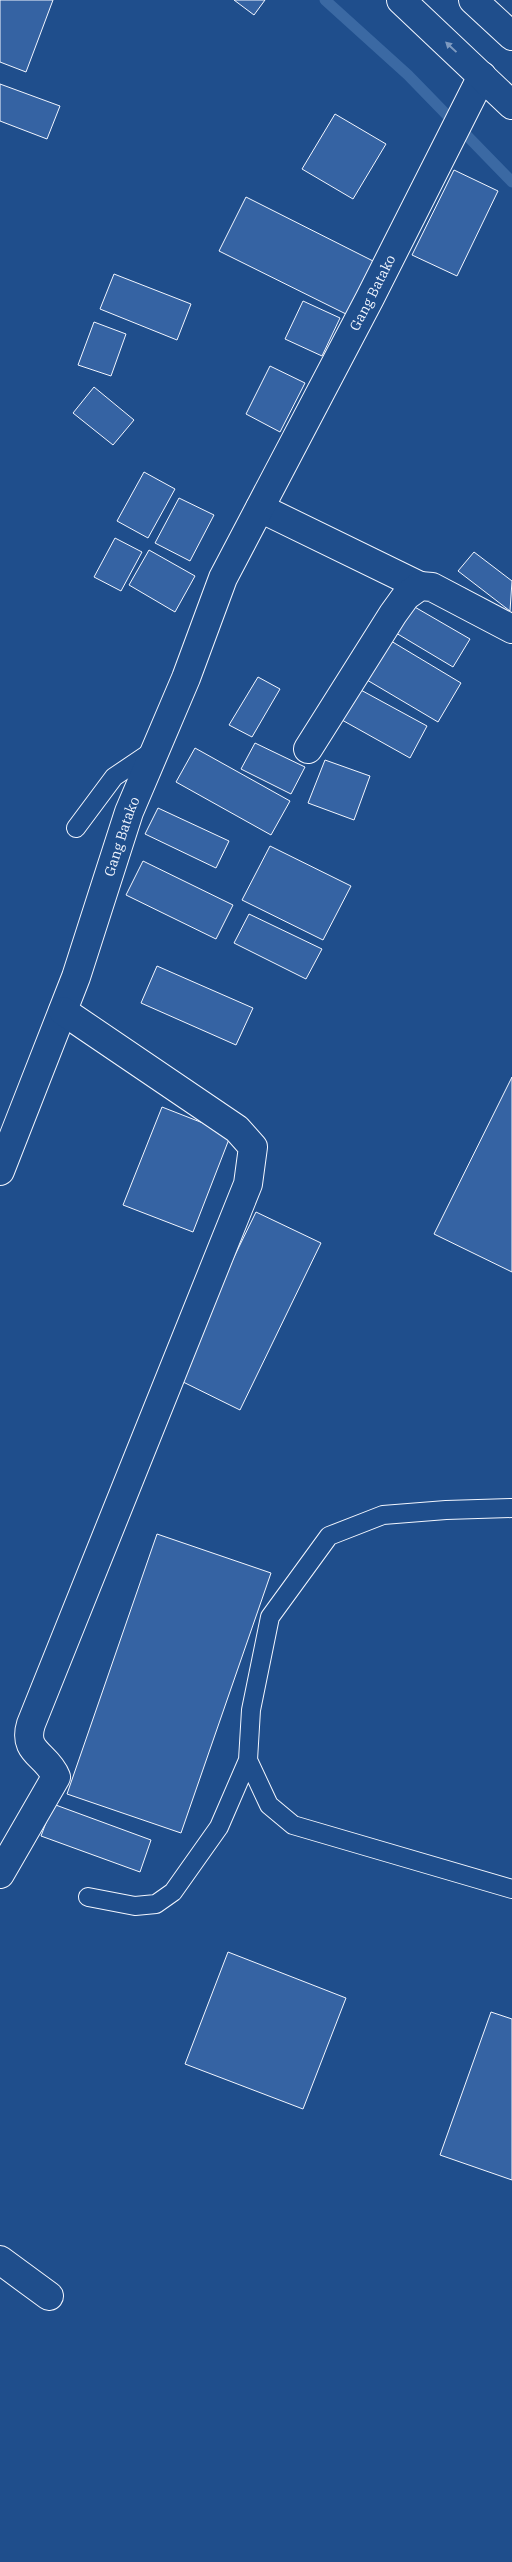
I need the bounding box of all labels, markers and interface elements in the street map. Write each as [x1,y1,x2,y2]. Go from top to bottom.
one-way arrow [446,41,458,53]
street label: Gang Batako [345,252,399,334]
street label: Gang Batako [100,794,144,879]

